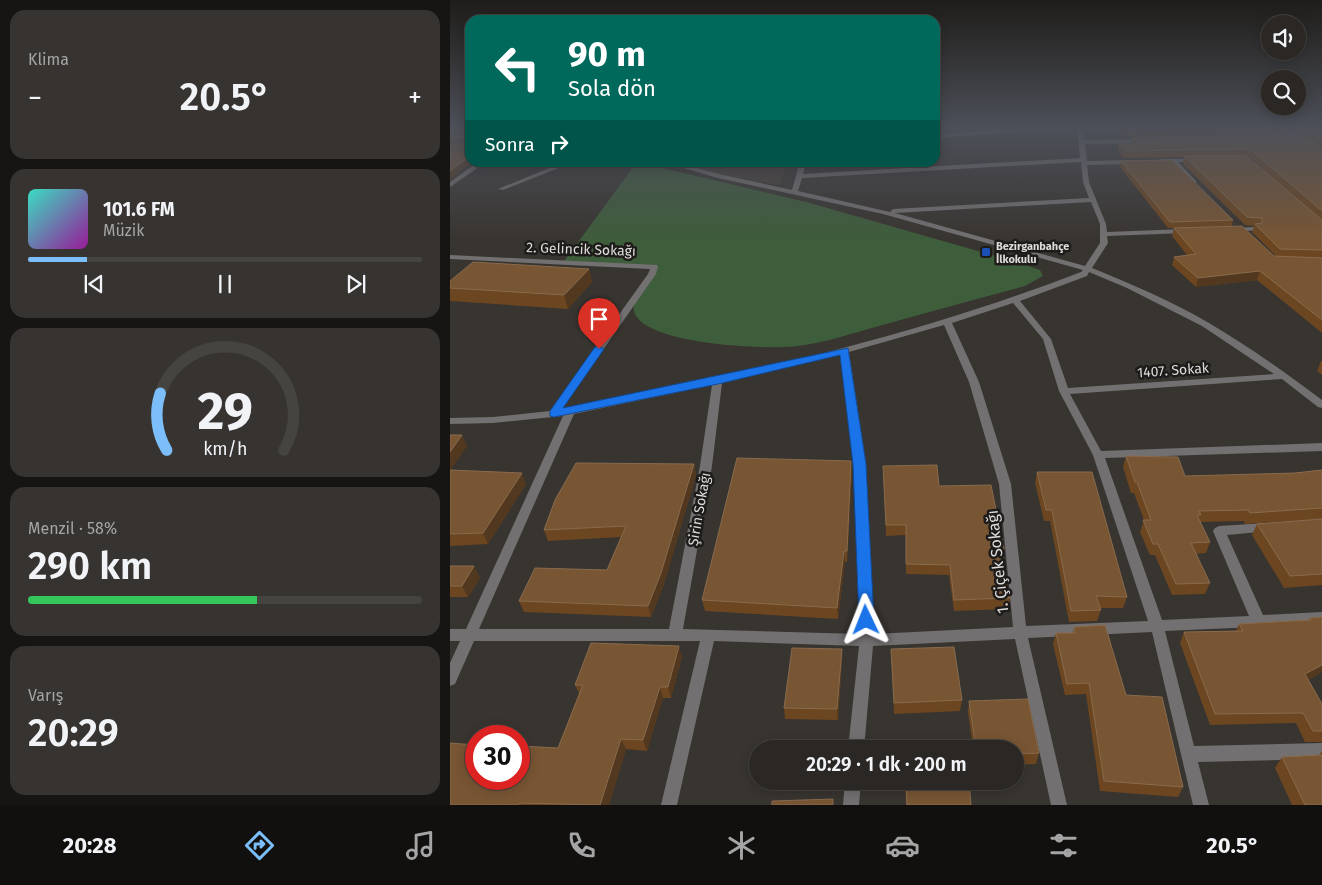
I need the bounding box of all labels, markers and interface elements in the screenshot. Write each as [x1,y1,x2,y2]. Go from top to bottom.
map controls [1261,15,1306,115]
button: sound [1261,15,1306,60]
text: 90 m [568,33,646,75]
icon: left [485,35,550,100]
text: Klima [28,50,69,69]
button: search [1261,70,1306,115]
text: 20.5° [180,74,270,120]
text: Sola dön [568,75,656,102]
text: − [28,81,42,114]
text: + [408,81,422,114]
icon: right [545,130,573,158]
text: Sonra [485,133,535,156]
text: 101.6 FM [103,198,175,221]
text: Müzik [103,221,144,240]
street label: 2. Gelincik Sokağı [526,239,636,260]
place label: Bezirganbahçe İlkokulu [996,240,1069,266]
marker: Bezirganbahçe İlkokulu [980,246,992,258]
icon: previous [80,270,108,298]
icon: pause [211,270,239,298]
icon: next [342,270,370,298]
pin [578,298,620,349]
icon: arrive [585,305,613,333]
street label: 1407. Sokak [1137,359,1210,381]
text: 29 [197,380,253,443]
text: km/h [203,438,247,460]
street label: Şirin Sokağı [685,471,714,547]
street label: 1. Çiçek Sokağı [983,509,1013,615]
text: Menzil · 58% [28,519,117,538]
text: 290 km [28,543,152,589]
position arrow [839,593,891,645]
text: Varış [28,686,63,705]
text: 20:29 [28,710,119,756]
speed limit sign: 30 [465,725,530,790]
text: 20:29 · 1 dk · 200 m [806,753,967,776]
icon: directions [242,828,277,863]
icon: music [403,828,438,863]
icon: phone [564,828,599,863]
icon: climate [724,828,759,863]
icon: car [885,828,920,863]
icon: filters [1046,828,1081,863]
text: 20:28 [63,832,117,859]
text: 20.5° [1206,832,1259,859]

